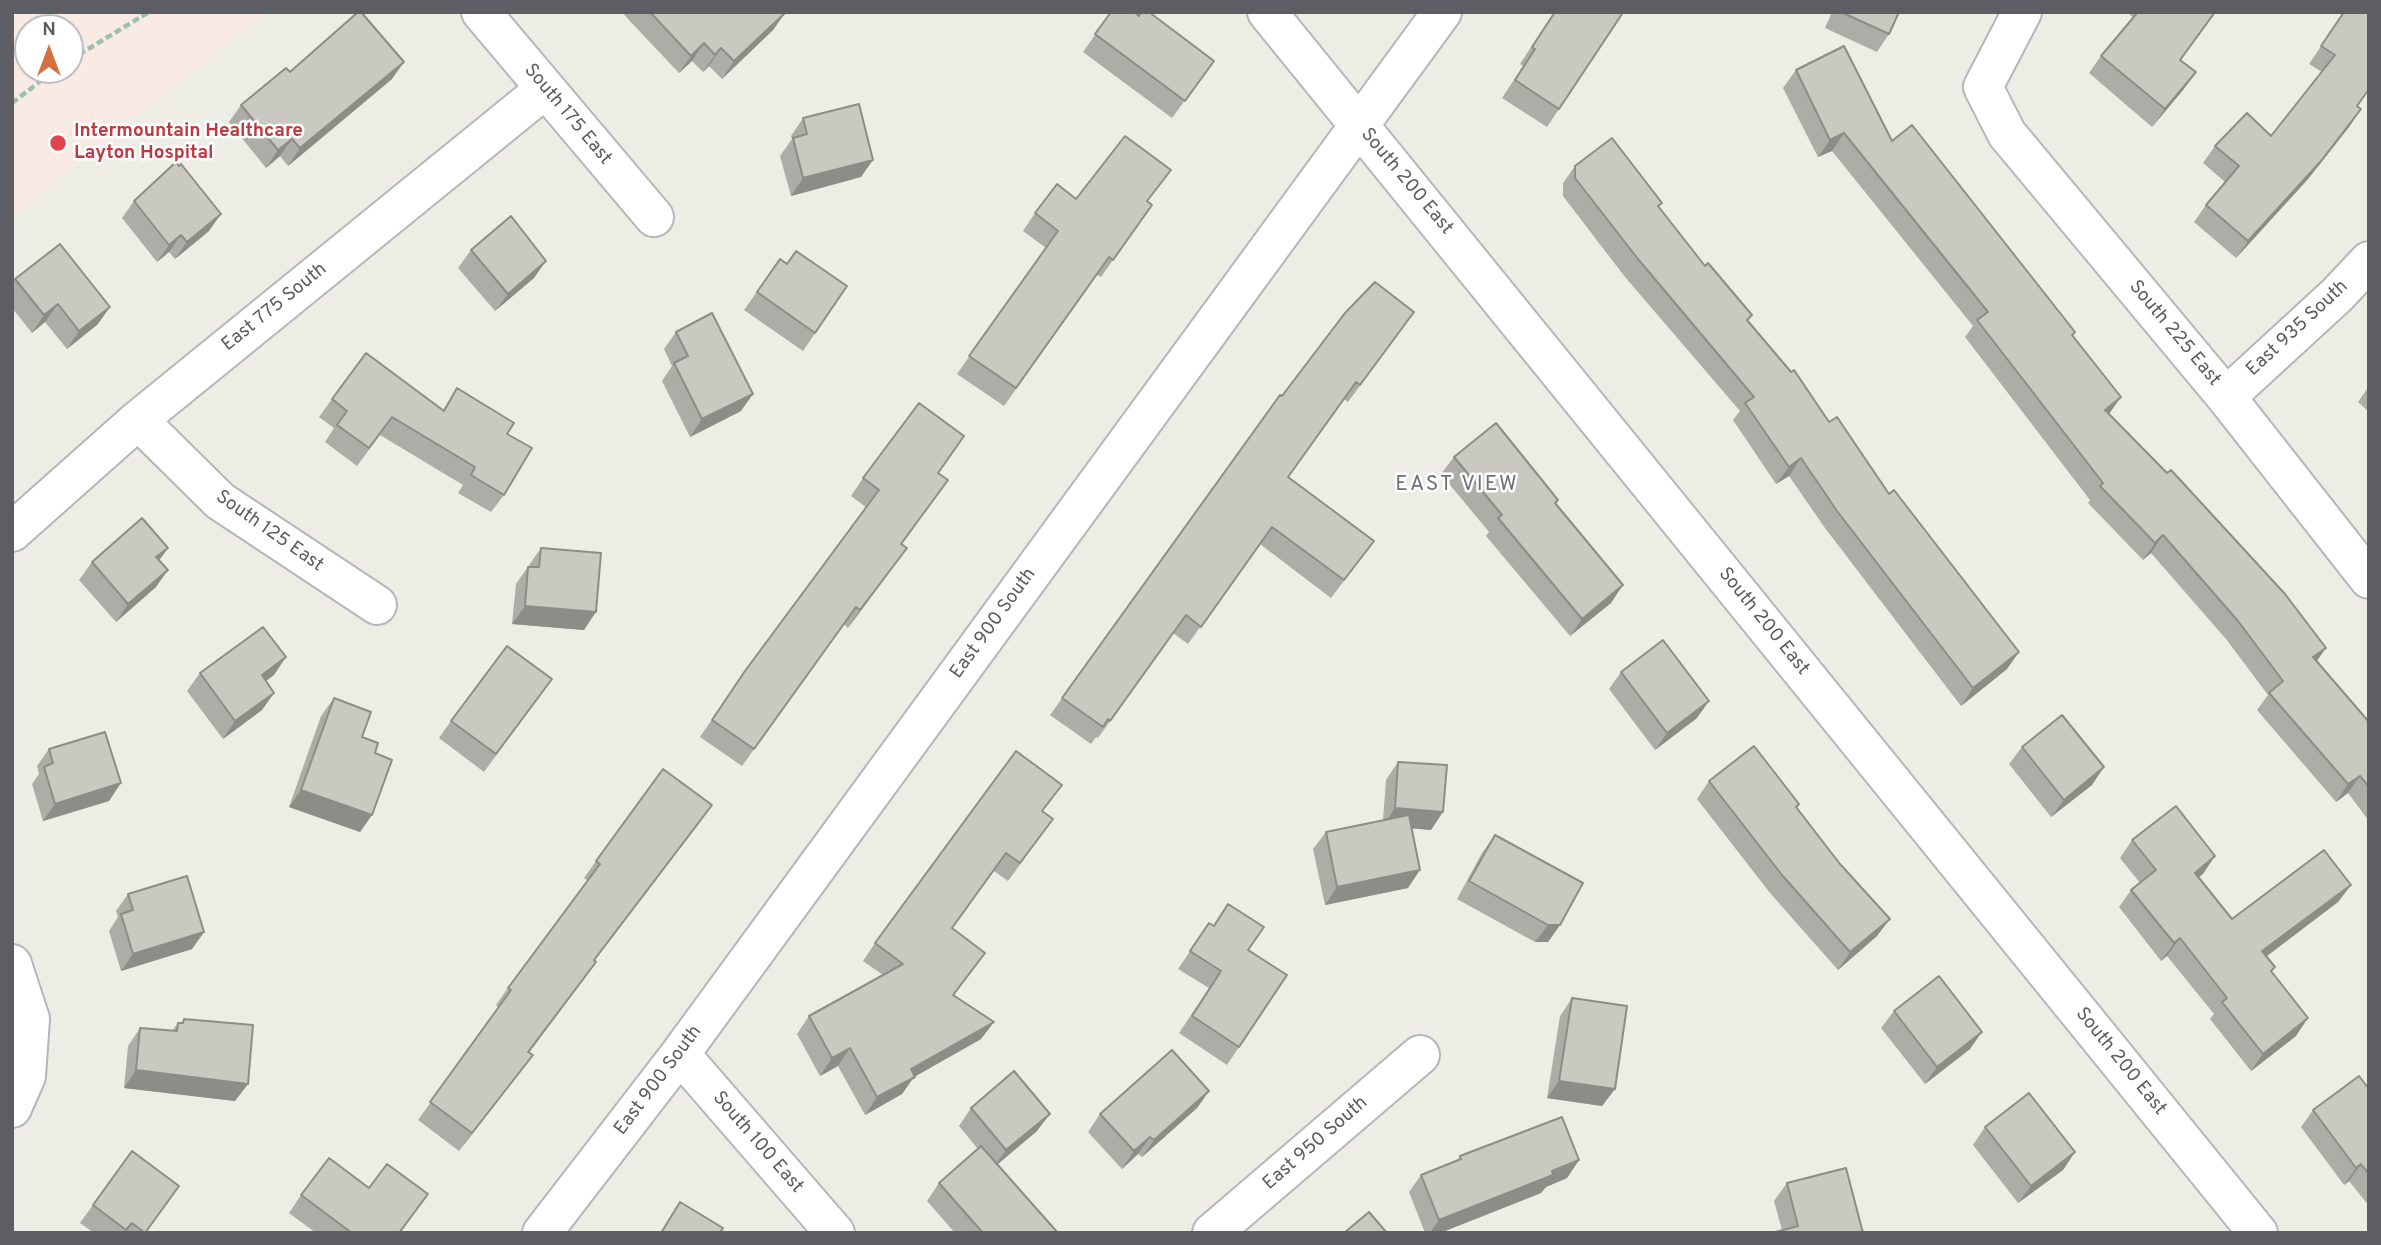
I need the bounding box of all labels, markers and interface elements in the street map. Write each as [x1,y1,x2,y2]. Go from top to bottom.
north arrow [14,14,84,84]
text: N [42,18,56,42]
street label: South 175 East [518,60,616,170]
place label: Intermountain Healthcare Layton Hospital [74,121,303,165]
street label: South 200 East [1355,124,1457,240]
marker: Intermountain Healthcare Layton Hospital [48,133,68,153]
street label: East 775 South [218,259,332,357]
street label: South 225 East [2123,276,2225,392]
street label: East 935 South [2242,276,2354,382]
district label: EAST VIEW [1396,473,1518,499]
street label: South 125 East [211,486,327,578]
street label: East 900 South [946,564,1042,684]
street label: South 200 East [1713,564,1813,680]
street label: South 200 East [2070,1004,2170,1120]
street label: East 900 South [610,1022,708,1140]
street label: South 100 East [707,1087,807,1199]
street label: East 950 South [1259,1092,1373,1196]

